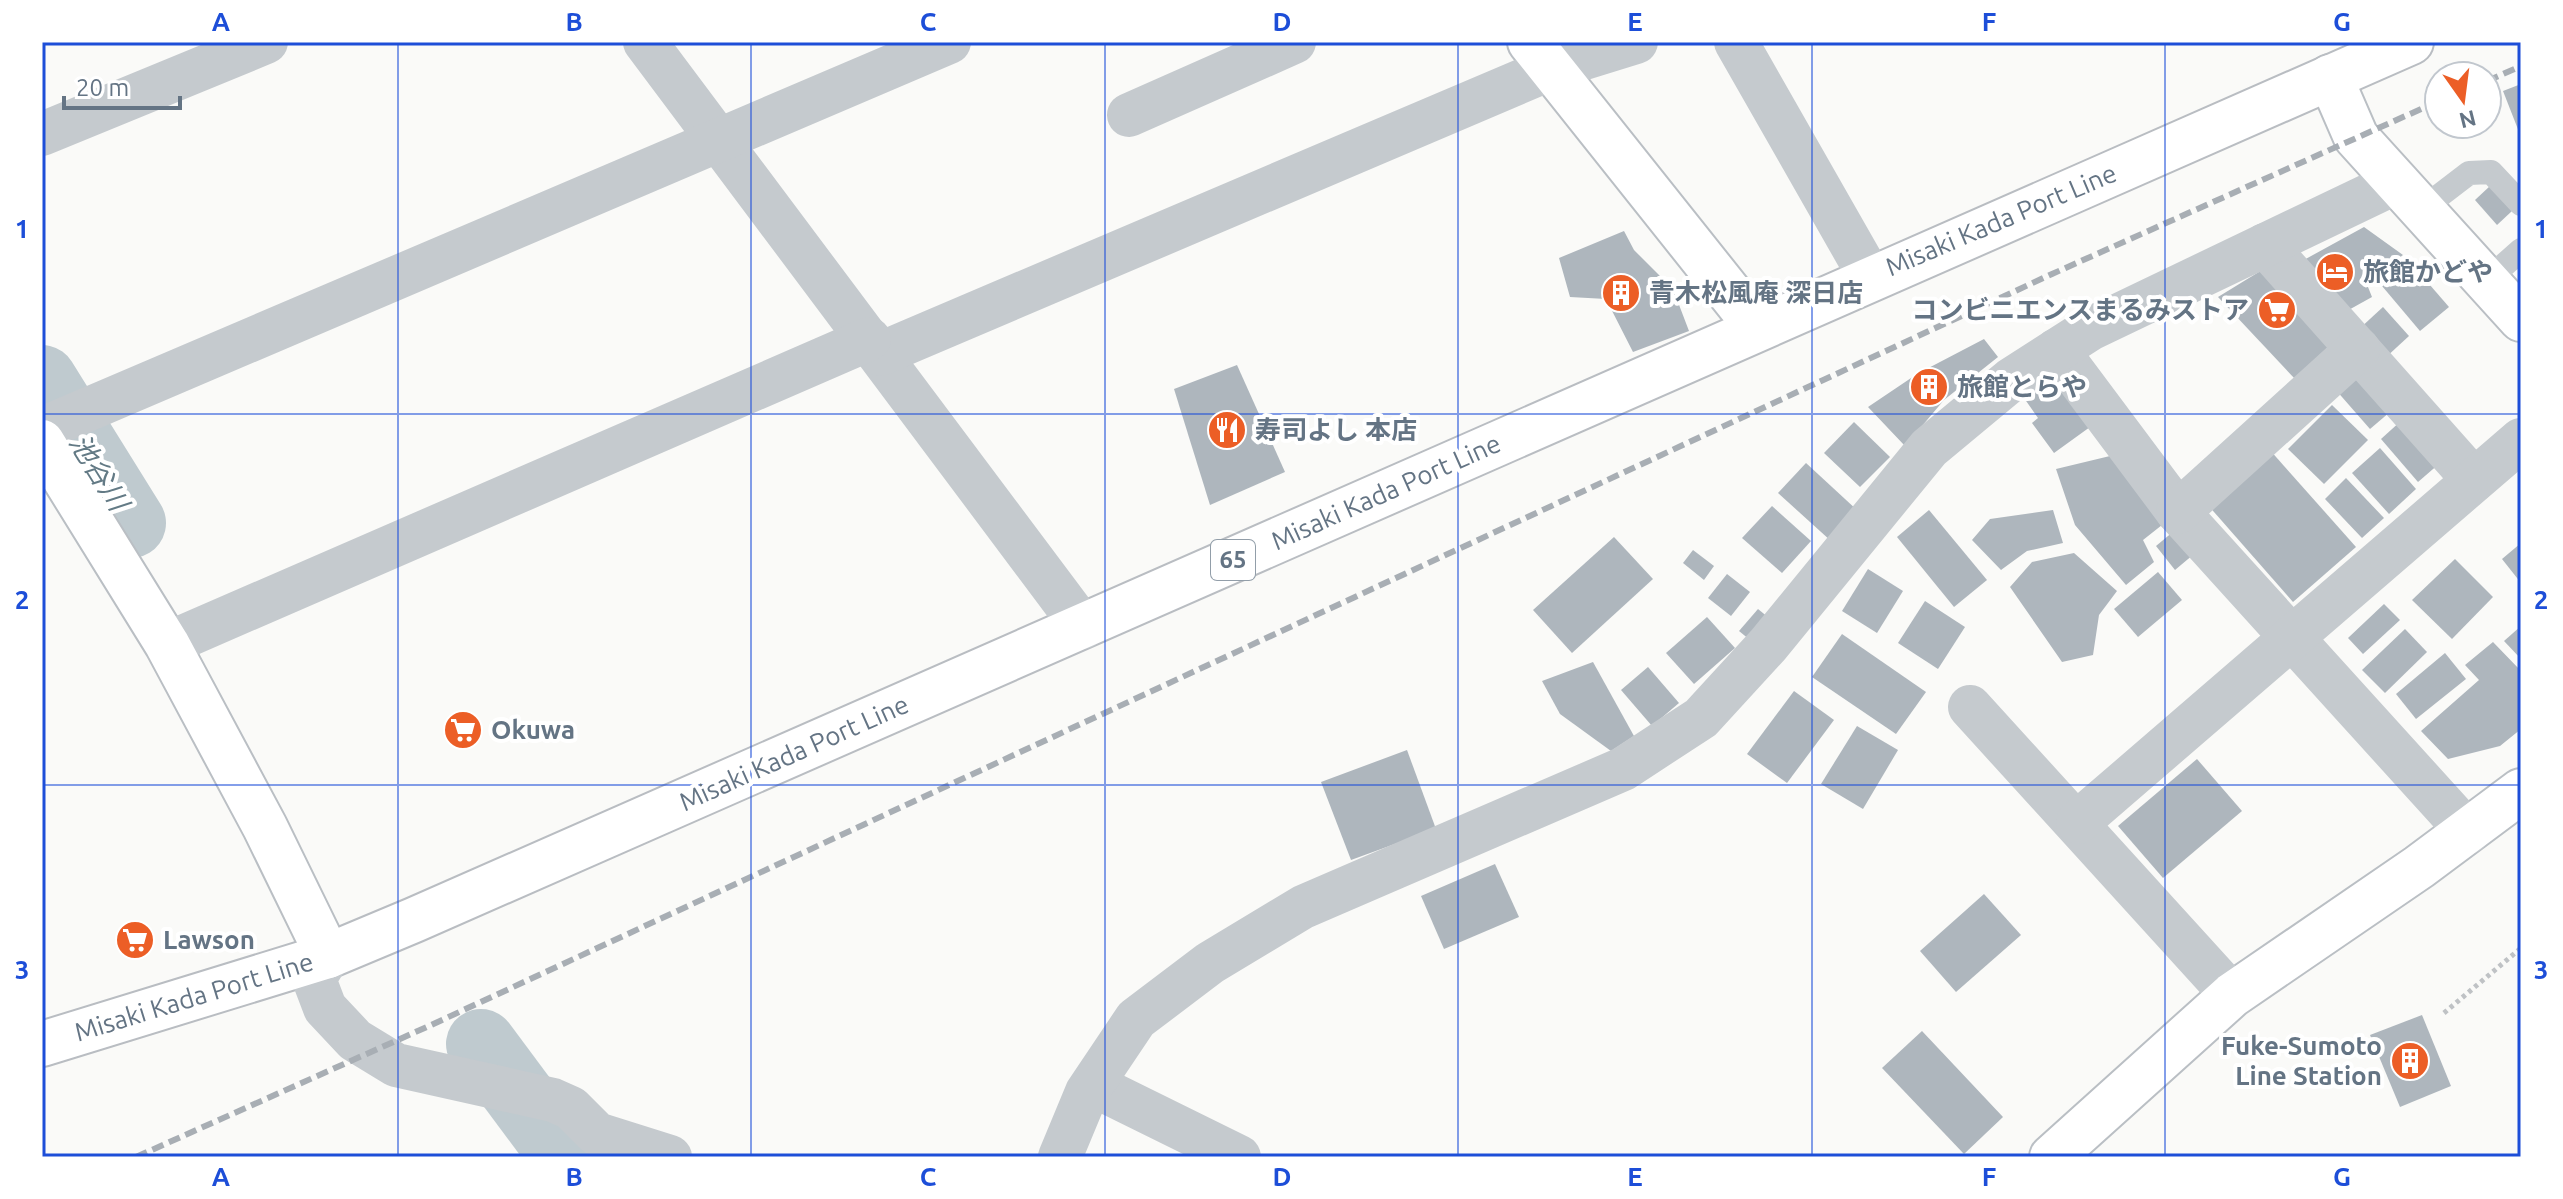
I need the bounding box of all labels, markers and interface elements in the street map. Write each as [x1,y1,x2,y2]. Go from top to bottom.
text: A [212,7,231,36]
text: B [565,7,583,36]
text: C [920,7,937,36]
text: D [1273,7,1291,36]
text: E [1627,7,1643,36]
text: F [1982,7,1996,36]
text: G [2333,7,2351,36]
scale bar [64,60,180,110]
north arrow [2423,60,2503,140]
text: 20 m [76,74,129,101]
text: N [2457,106,2479,134]
street label: Misaki Kada Port Line [1881,158,2121,281]
text: 1 [15,214,29,243]
text: 1 [2534,214,2548,243]
hotel icon: 旅館かどや [2314,251,2356,293]
place label: 旅館かどや [2363,257,2493,286]
building icon: 青木松風庵 深日店 [1600,272,1642,314]
place label: 青木松風庵 深日店 [1649,278,1863,307]
supermarket icon: コンビニエンスまるみストア [2256,289,2298,331]
place label: コンビニエンスまるみストア [1912,295,2249,324]
building icon: 旅館とらや [1908,366,1950,408]
place label: 旅館とらや [1957,372,2087,401]
restaurant icon: 寿司よし 本店 [1206,409,1248,451]
place label: 寿司よし 本店 [1255,415,1417,444]
water label: 池谷川 [64,428,136,518]
street label: Misaki Kada Port Line [1267,428,1505,555]
road number: 65 [1211,540,1255,580]
text: 2 [15,585,29,614]
text: 2 [2534,585,2548,614]
street label: Misaki Kada Port Line [675,689,913,816]
supermarket icon: Okuwa [442,709,484,751]
place label: Okuwa [491,715,575,744]
supermarket icon: Lawson [114,919,156,961]
place label: Lawson [163,925,255,954]
street label: Misaki Kada Port Line [71,946,317,1047]
text: 3 [15,955,29,984]
text: 3 [2534,955,2548,984]
place label: Fuke-Sumoto Line Station [2221,1031,2382,1090]
building icon: Fuke-Sumoto Line Station [2389,1040,2431,1082]
text: A [212,1162,231,1191]
text: B [565,1162,583,1191]
text: C [920,1162,937,1191]
text: D [1273,1162,1291,1191]
text: E [1627,1162,1643,1191]
text: F [1982,1162,1996,1191]
text: G [2333,1162,2351,1191]

